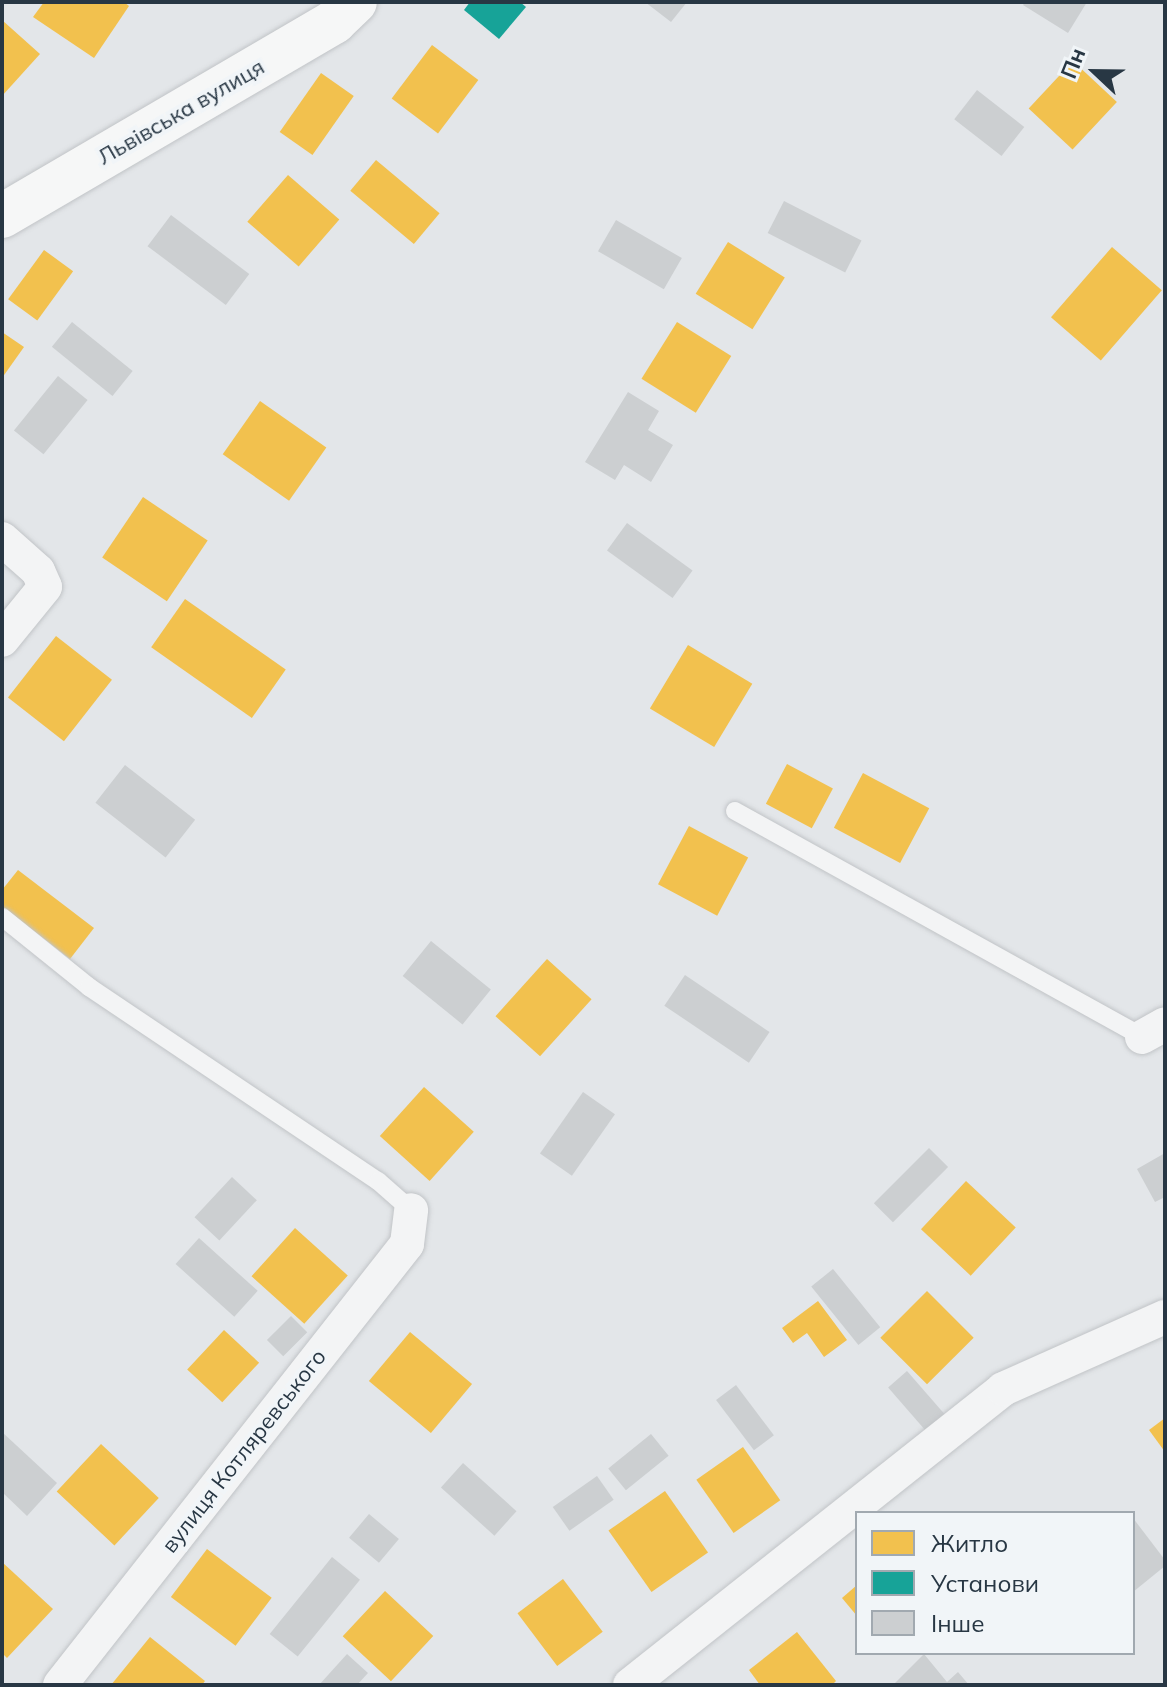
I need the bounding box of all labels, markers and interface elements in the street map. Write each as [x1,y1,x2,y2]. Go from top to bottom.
north arrow [1055,32,1135,112]
text: Пн [1054,44,1091,82]
street label: Львівська вулиця [93,54,269,170]
street label: вулиця Котляревського [156,1344,332,1558]
legend [855,1511,1135,1655]
text: Житло [931,1528,1008,1558]
text: Установи [931,1568,1039,1598]
text: Інше [931,1608,984,1638]

